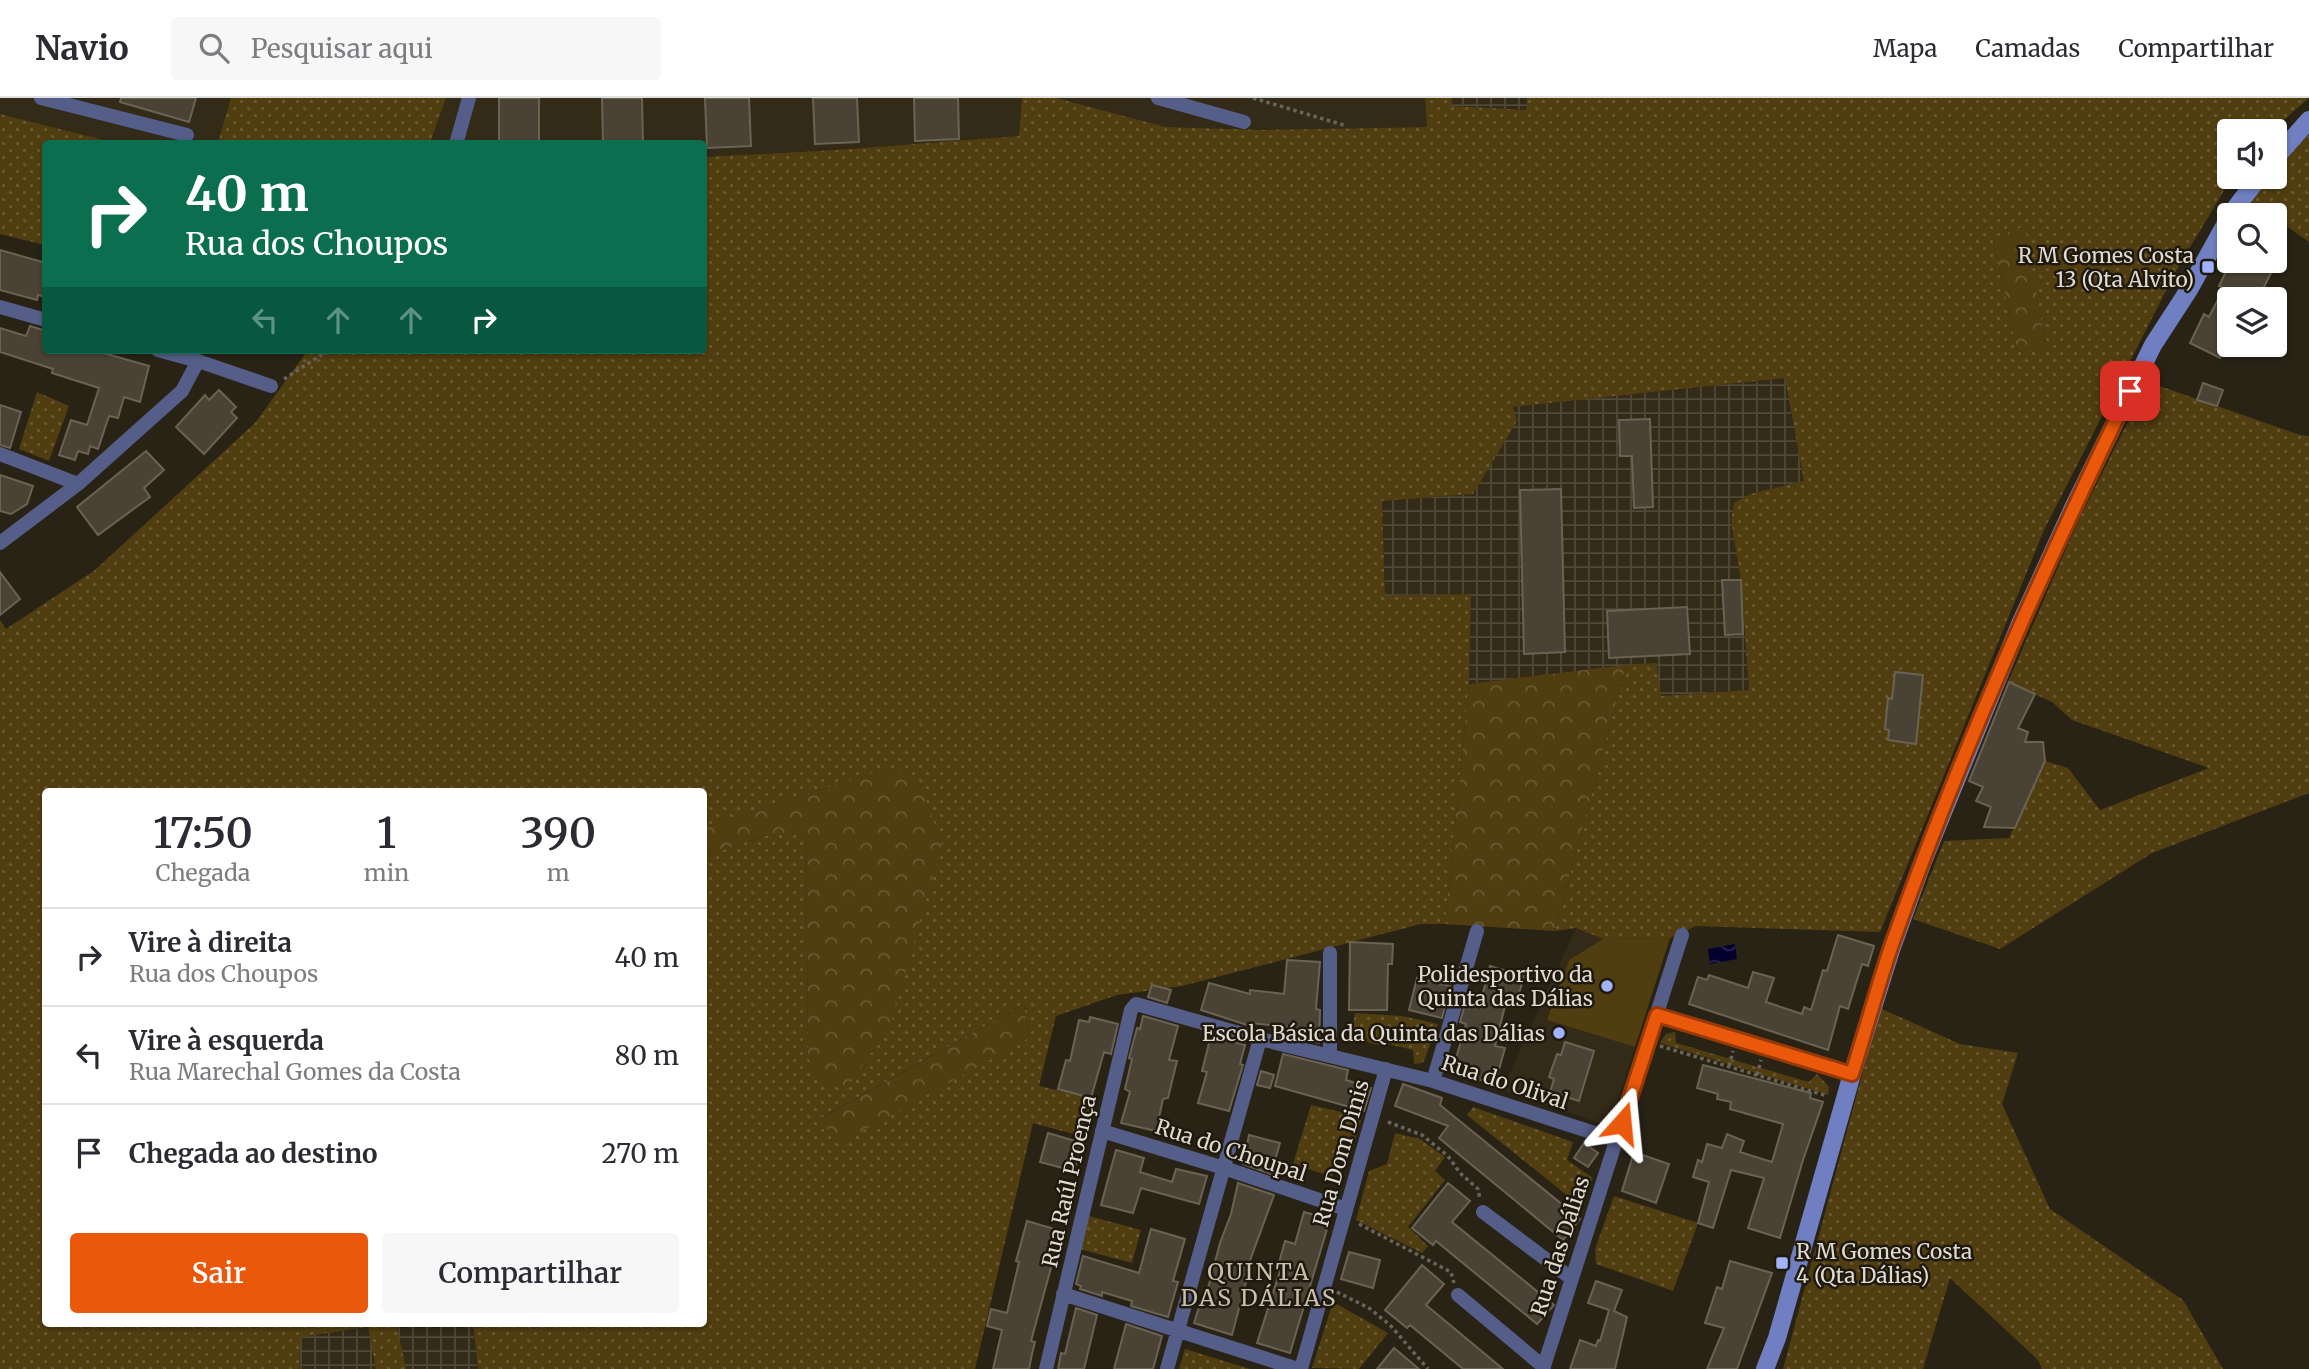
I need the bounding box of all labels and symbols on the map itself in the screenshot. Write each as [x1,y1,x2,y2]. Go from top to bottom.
place label: R M Gomes Costa 13 (Qta Alvito) [2018,242,2194,293]
marker: R M Gomes Costa 13 (Qta Alvito) [2200,259,2216,275]
pin [2100,361,2160,421]
place label: Polidesportivo da Quinta das Dálias [1417,961,1593,1012]
marker: Polidesportivo da Quinta das Dálias [1599,978,1615,994]
place label: Escola Básica da Quinta das Dálias [1202,1020,1545,1047]
marker: Escola Básica da Quinta das Dálias [1551,1025,1567,1041]
street label: Rua do Olival [1438,1049,1572,1115]
street label: Rua Dom Dinis [1307,1076,1375,1230]
position arrow [1585,1086,1659,1160]
street label: Rua Raúl Proença [1036,1092,1102,1270]
street label: Rua do Choupal [1152,1113,1311,1187]
street label: Rua das Dálias [1525,1173,1595,1319]
place label: R M Gomes Costa 4 (Qta Dálias) [1796,1238,1972,1289]
marker: R M Gomes Costa 4 (Qta Dálias) [1774,1255,1790,1271]
district label: QUINTA DAS DÁLIAS [1180,1257,1338,1312]

